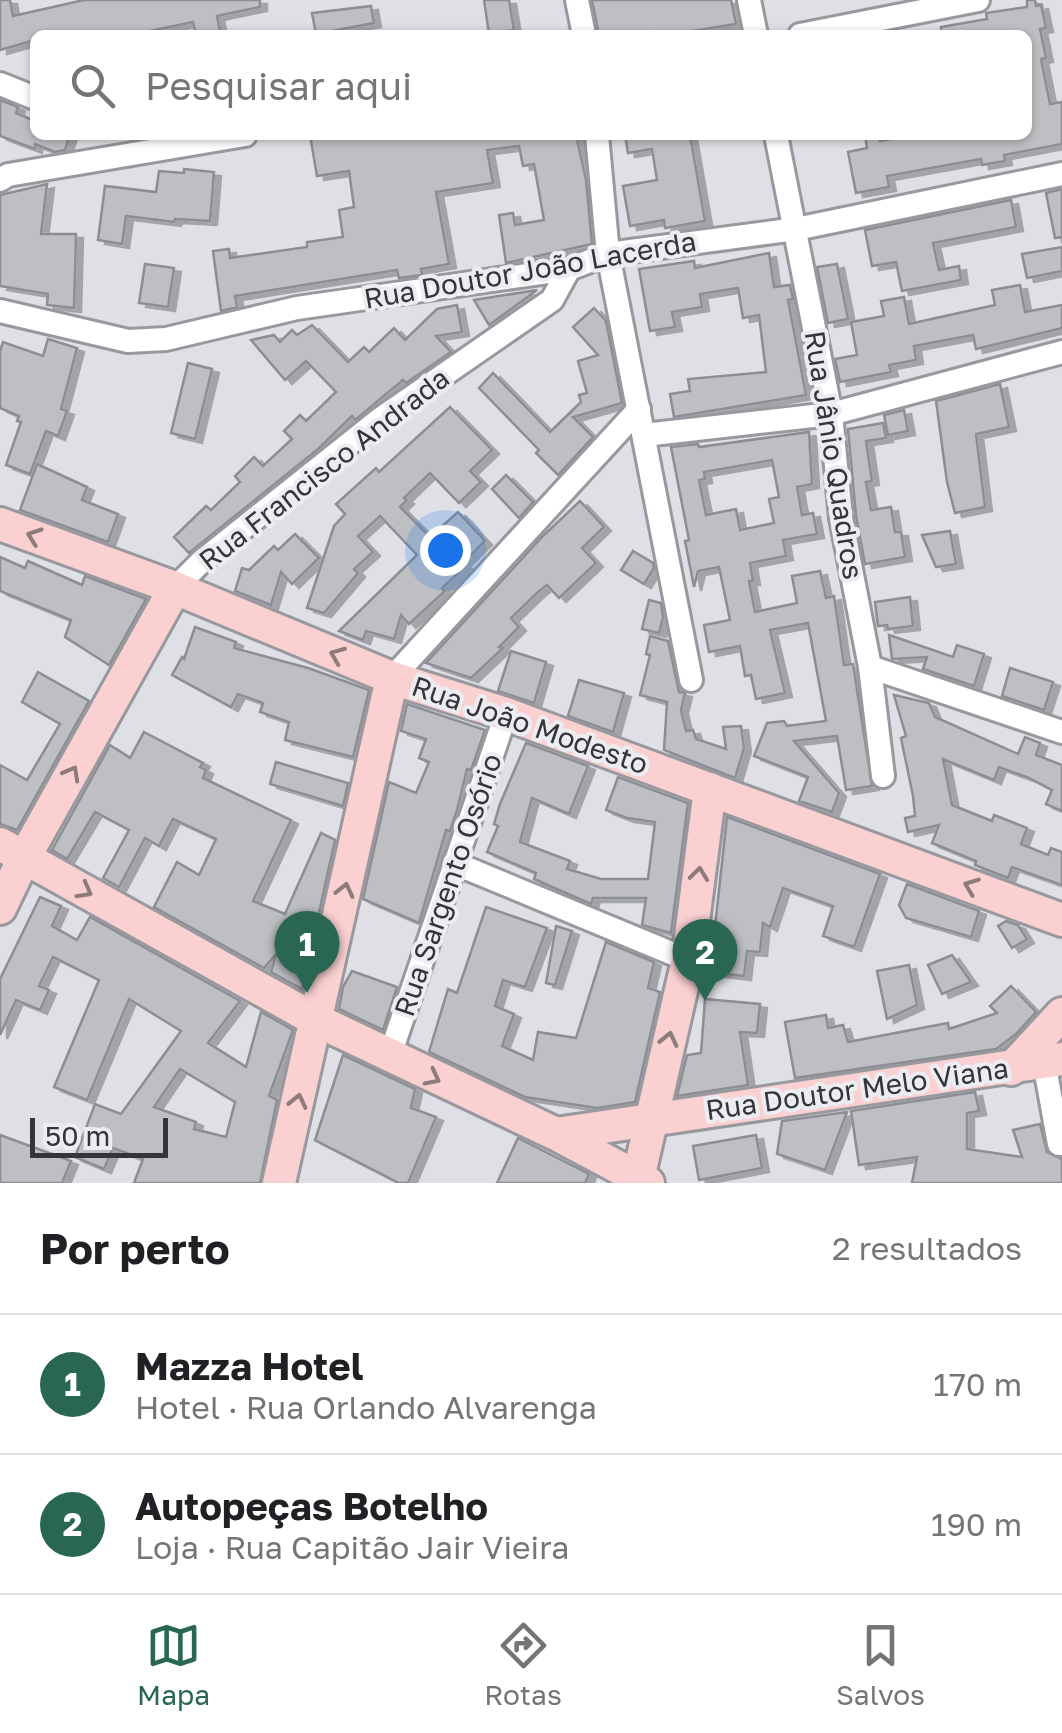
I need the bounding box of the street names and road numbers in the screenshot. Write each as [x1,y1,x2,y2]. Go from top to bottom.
street label: Rua Doutor João Lacerda [361,224,699,315]
street label: Rua Jânio Quadros [799,328,870,582]
street label: Rua Francisco Andrada [192,361,455,576]
street label: Rua João Modesto [408,669,652,780]
street label: Rua Sargento Osório [387,749,508,1021]
street label: Rua Doutor Melo Viana [703,1051,1010,1126]

